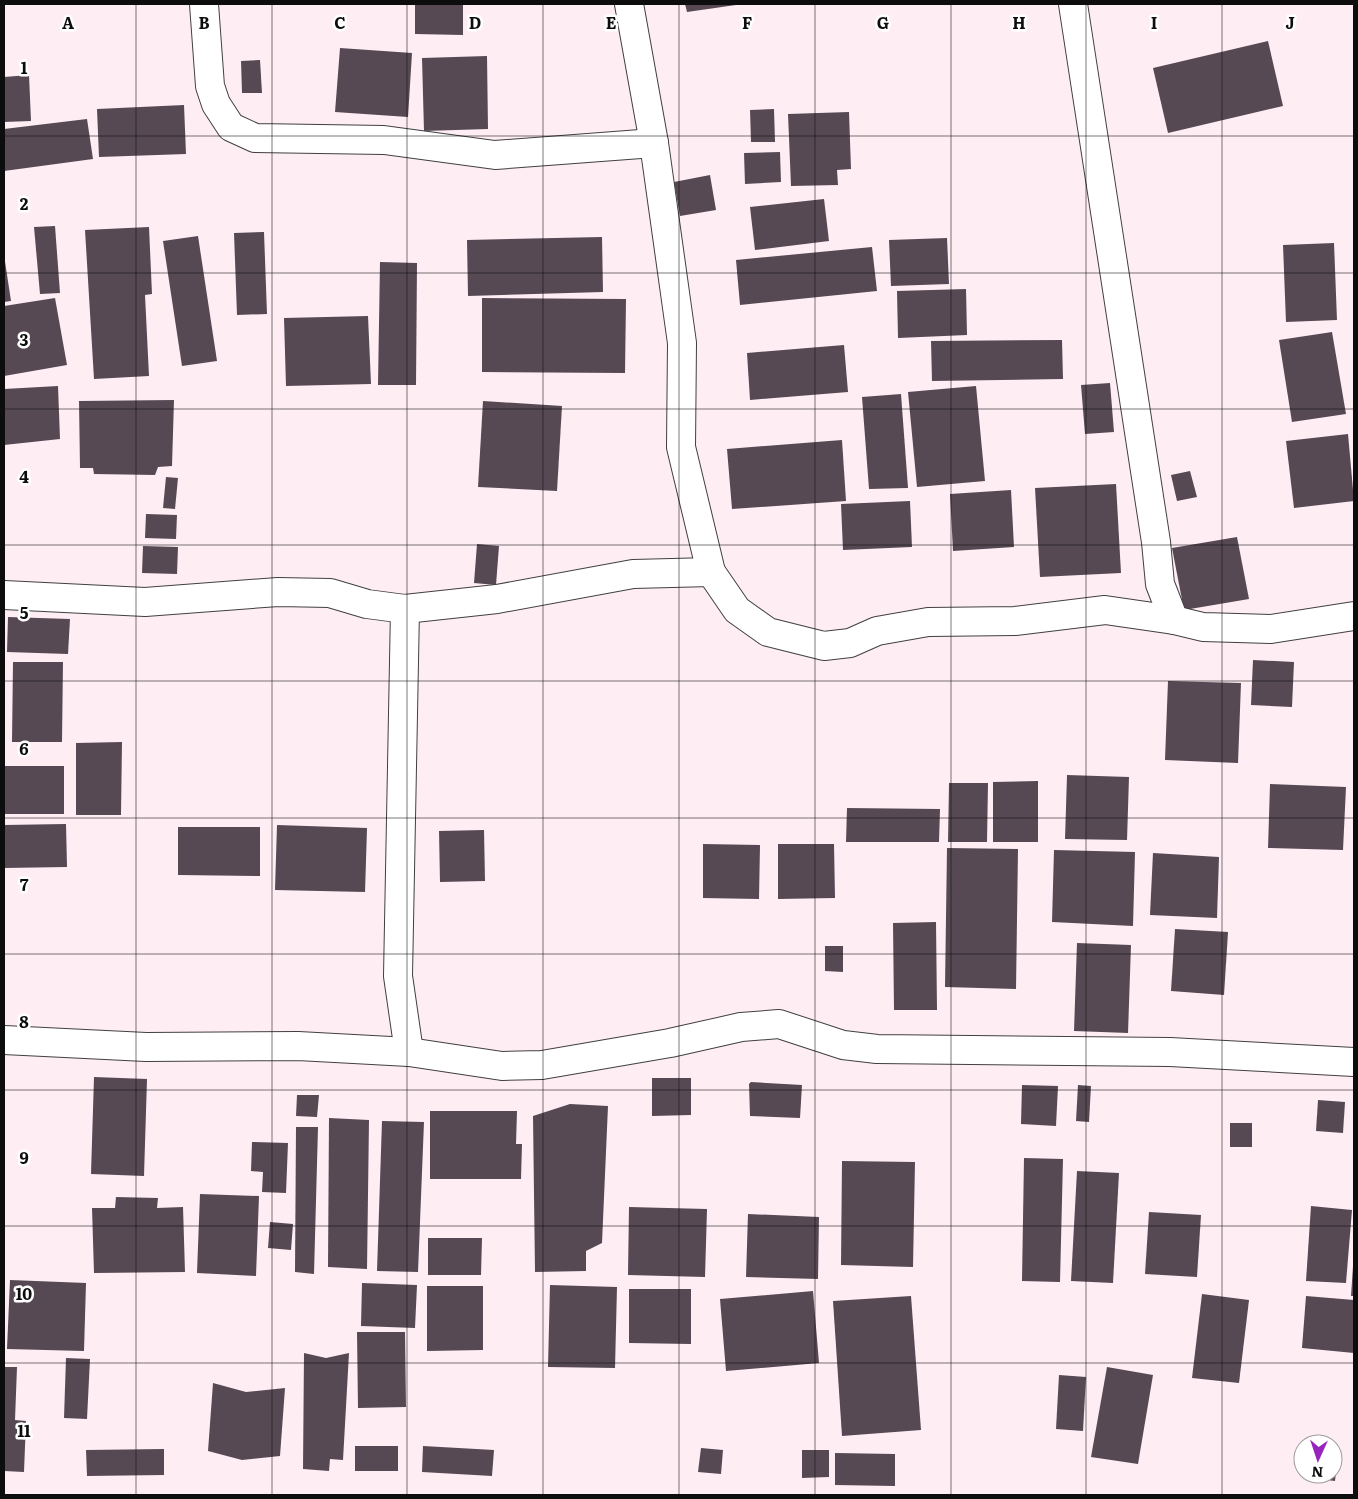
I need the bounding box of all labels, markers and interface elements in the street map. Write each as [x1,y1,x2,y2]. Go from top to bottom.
text: A [62,10,74,34]
text: B [198,10,210,34]
text: C [334,10,346,34]
text: D [469,10,481,34]
text: E [606,10,617,34]
text: F [742,10,752,34]
text: G [877,10,889,34]
text: H [1012,10,1026,34]
text: I [1151,10,1157,34]
text: J [1285,10,1295,34]
text: 1 [21,55,28,79]
text: 2 [20,191,29,215]
text: 3 [20,327,29,351]
text: 4 [19,464,29,488]
text: 5 [20,600,29,624]
text: 6 [19,736,29,760]
text: 7 [20,872,29,896]
text: 8 [19,1009,29,1033]
text: 9 [19,1145,29,1169]
text: 10 [16,1281,32,1305]
text: 11 [17,1418,31,1442]
north arrow [1293,1434,1343,1484]
text: N [1311,1463,1324,1483]

